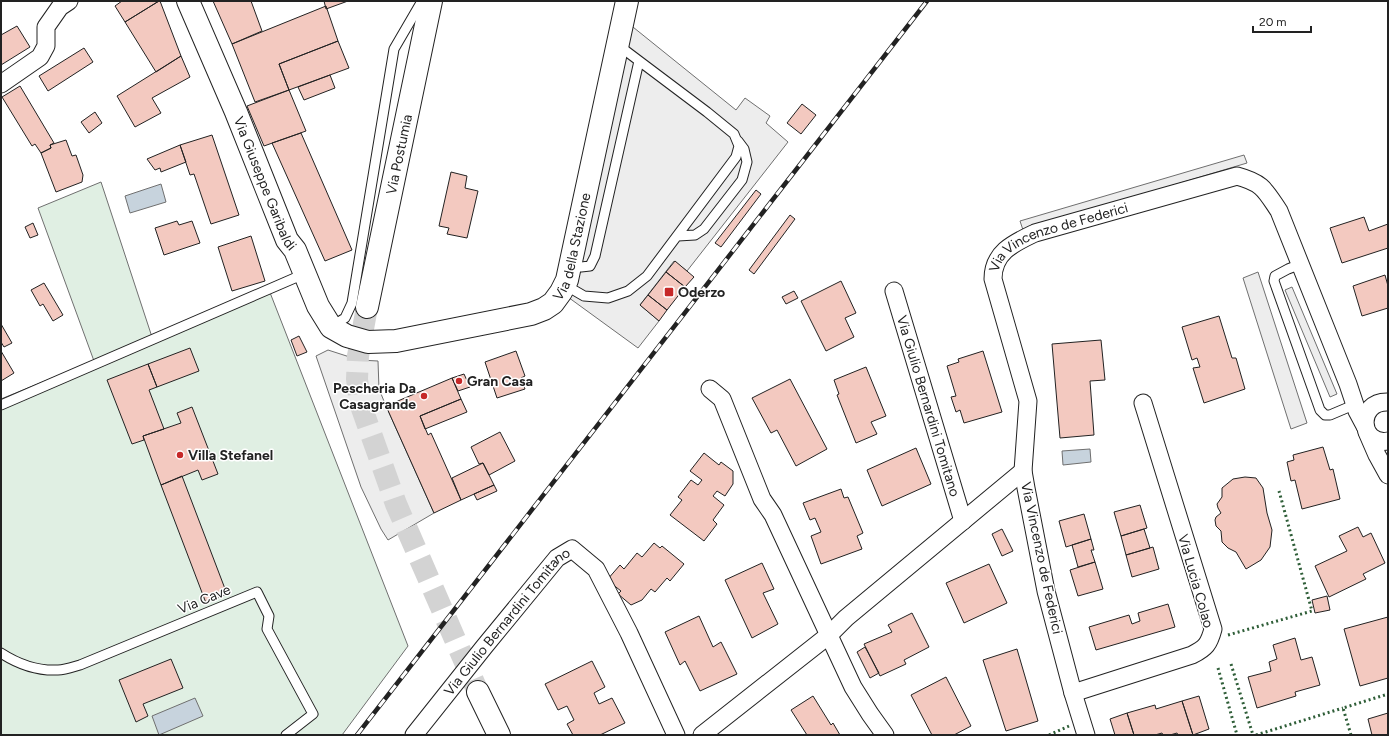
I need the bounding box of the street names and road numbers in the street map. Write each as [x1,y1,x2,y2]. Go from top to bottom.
street label: Via Postumia [383,113,416,196]
street label: Via Giuseppe Garibaldi [230,114,300,254]
street label: Via della Stazione [550,191,595,304]
street label: Via Vincenzo de Federici [986,199,1130,274]
street label: Via Giulio Bernardini Tomitano [893,313,963,499]
street label: Via Vincenzo de Federici [1017,481,1066,636]
street label: Via Lucia Colao [1174,532,1217,630]
street label: Via Giulio Bernardini Tomitano [441,544,573,699]
street label: Via Cave [175,581,233,618]

